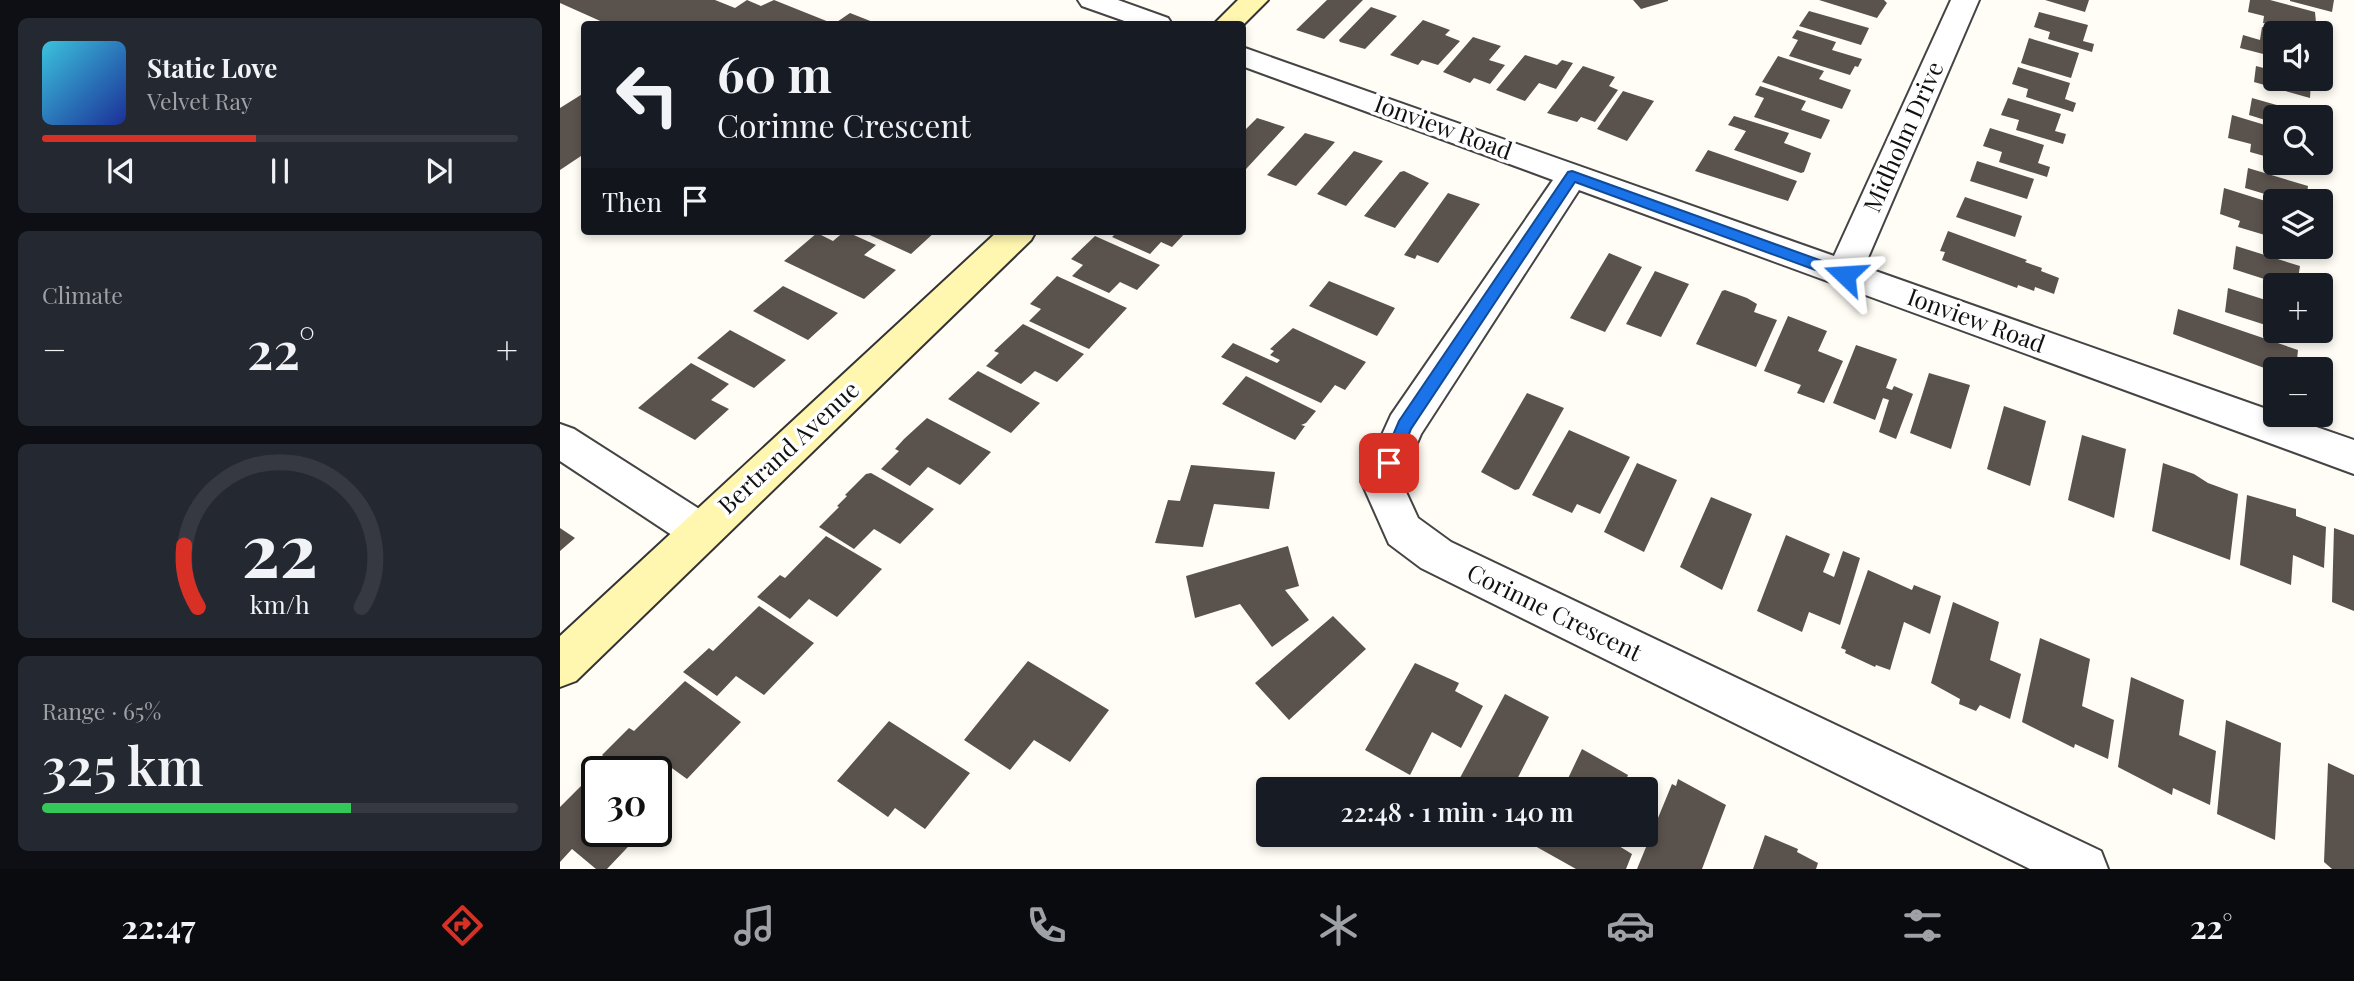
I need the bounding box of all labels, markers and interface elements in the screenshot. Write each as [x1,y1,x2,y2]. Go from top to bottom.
map controls [2263,21,2333,427]
button: sound [2263,21,2333,91]
text: 60 m [717,40,832,105]
icon: left [602,49,693,140]
text: Static Love [147,50,277,85]
street label: Midholm Drive [1855,56,1950,217]
text: Velvet Ray [147,85,252,116]
street label: Ionview Road [1370,86,1517,166]
text: Corinne Crescent [717,103,971,146]
button: search [2263,105,2333,175]
icon: previous [102,152,140,190]
icon: pause [261,152,299,190]
icon: next [420,152,458,190]
icon: arrive [676,182,714,220]
text: Then [602,184,662,219]
button: layers [2263,189,2333,259]
position arrow [1808,238,1882,312]
button: + [2263,273,2333,343]
text: Climate [42,279,123,310]
street label: Ionview Road [1903,279,2050,359]
text: 22° [247,314,315,383]
text: − [42,323,67,374]
text: + [496,323,518,374]
button: − [2263,357,2333,427]
street label: Bertrand Avenue [710,373,865,520]
pin [1359,433,1419,493]
icon: arrive [1370,444,1408,482]
text: 22 [242,498,318,595]
street label: Corinne Crescent [1462,555,1648,668]
text: km/h [250,587,310,620]
text: Range · 65% [42,695,161,726]
text: 325 km [42,730,204,799]
speed limit sign: 30 [581,756,672,847]
text: 22:48 · 1 min · 140 m [1340,794,1574,829]
icon: directions [438,901,487,950]
icon: music [730,901,779,950]
icon: phone [1022,901,1071,950]
icon: climate [1314,901,1363,950]
icon: car [1606,901,1655,950]
icon: filters [1898,901,1947,950]
text: 22:47 [121,904,195,947]
text: 22° [2190,904,2232,947]

